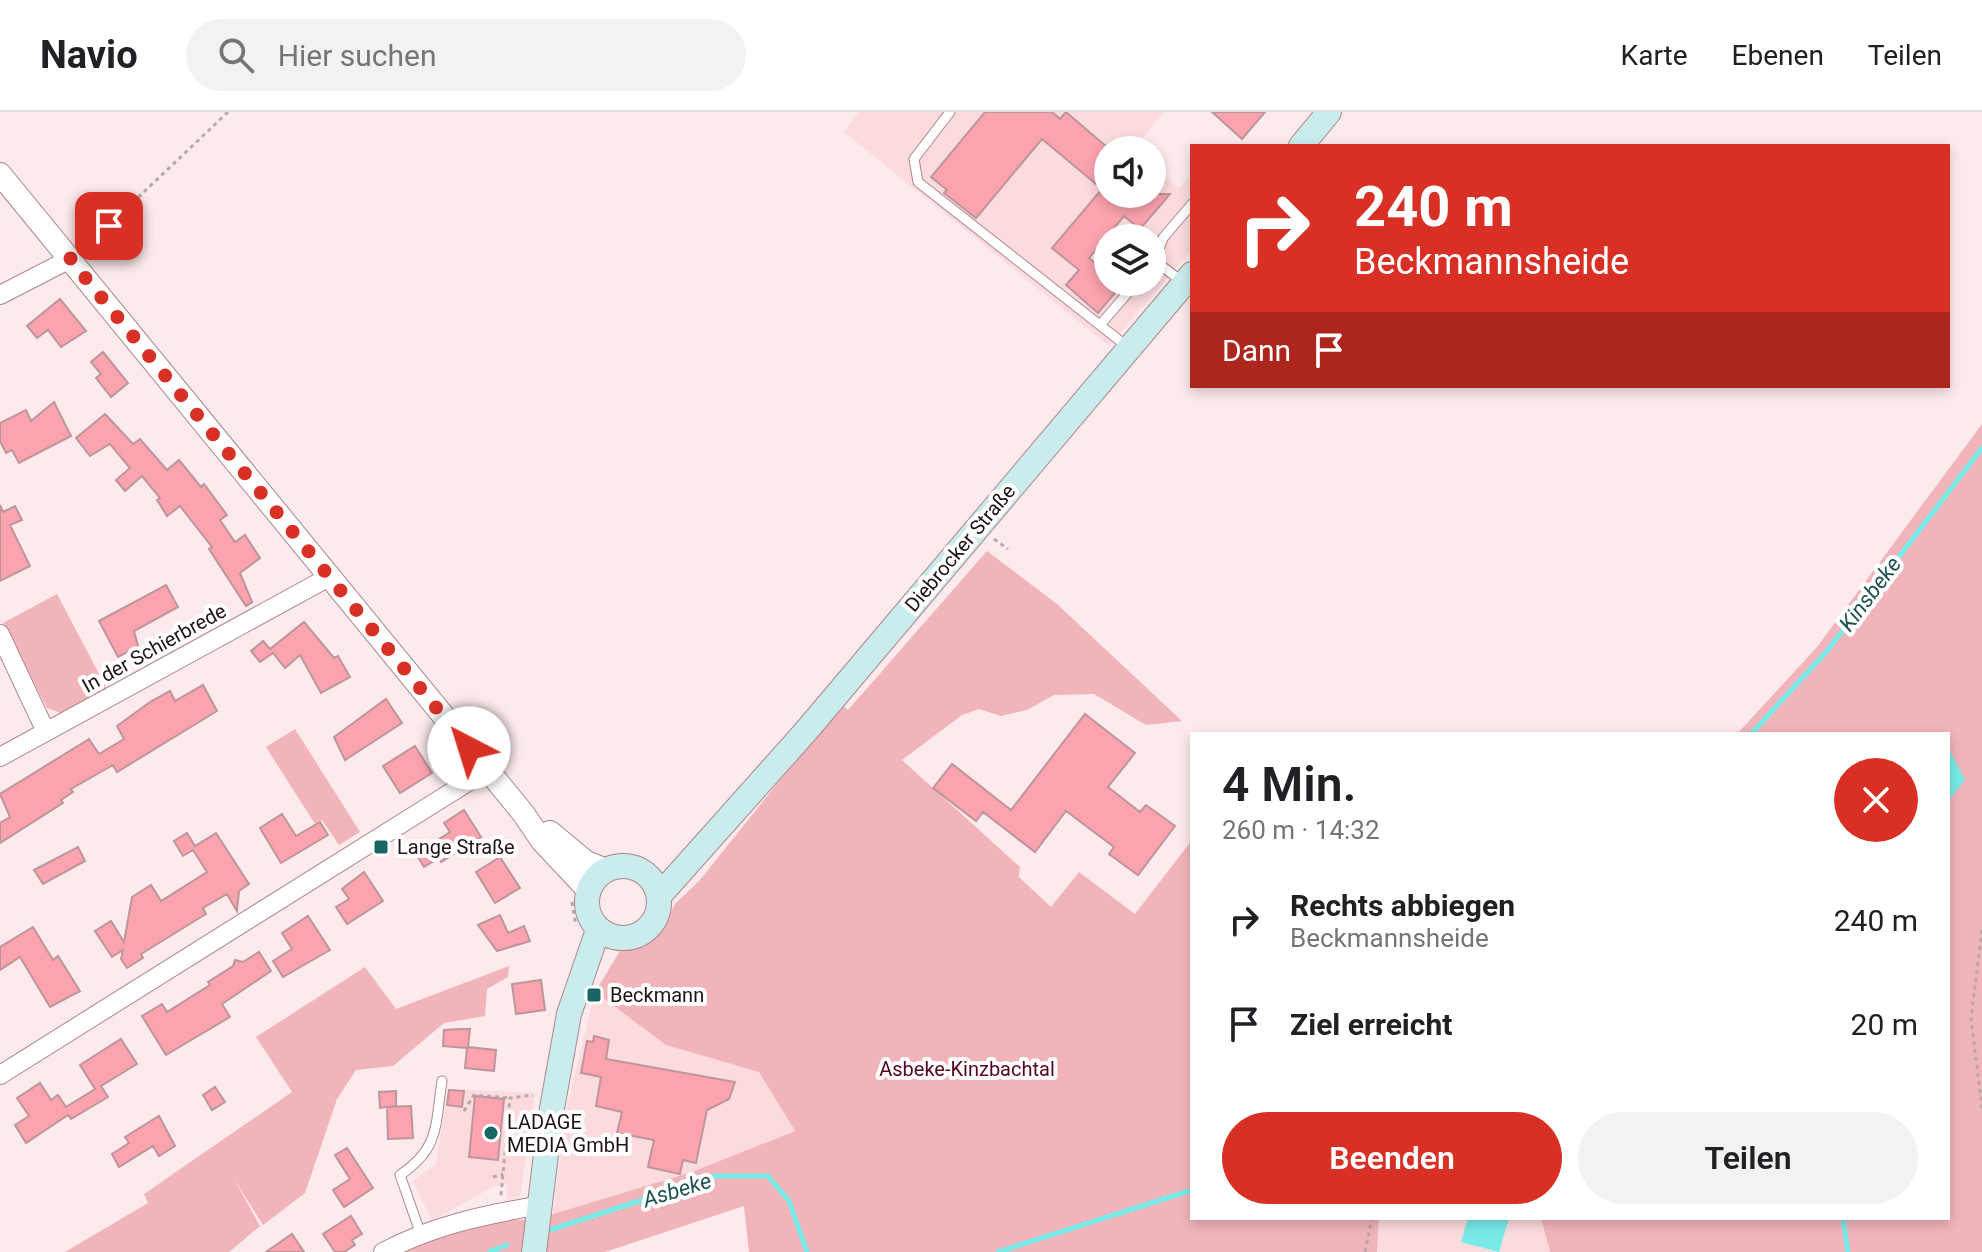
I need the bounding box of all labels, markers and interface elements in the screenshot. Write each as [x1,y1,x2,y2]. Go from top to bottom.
search box [186,19,746,91]
text: Navio [40,33,138,77]
icon: search [214,33,258,77]
text: Hier suchen [278,38,437,73]
text: Karte [1621,39,1688,72]
text: Ebenen [1732,39,1824,72]
text: Teilen [1868,39,1942,72]
map controls [1094,136,1166,296]
button: sound [1094,136,1166,208]
text: 240 m [1354,174,1513,240]
icon: right [1222,176,1326,280]
pin [75,192,143,260]
icon: arrive [87,204,131,248]
button: layers [1094,224,1166,296]
text: Beckmannsheide [1354,241,1629,283]
icon: arrive [1307,328,1351,372]
text: Dann [1222,333,1291,368]
street label: Diebrocker Straße [900,479,1020,617]
water label: Kinsbeke [1834,552,1906,636]
street label: In der Schierbrede [78,598,230,698]
position arrow [427,706,511,790]
text: 4 Min. [1222,756,1356,813]
button: close [1834,758,1918,842]
text: 260 m · 14:32 [1222,815,1380,845]
place label: Lange Straße [397,835,515,859]
marker: Lange Straße [372,838,390,856]
text: Rechts abbiegen [1290,888,1515,923]
icon: right [1222,898,1266,942]
text: 240 m [1834,903,1918,938]
text: Beckmannsheide [1290,923,1489,953]
place label: Beckmann [610,983,704,1007]
marker: Beckmann [585,986,603,1004]
icon: arrive [1222,1002,1266,1046]
text: Ziel erreicht [1290,1007,1452,1042]
text: 20 m [1851,1007,1918,1042]
park label: Asbeke-Kinzbachtal [879,1057,1055,1081]
place label: LADAGE MEDIA GmbH [507,1110,629,1157]
button: Beenden [1222,1112,1562,1204]
button: Teilen [1578,1112,1918,1204]
marker: LADAGE MEDIA GmbH [482,1124,500,1142]
water label: Asbeke [639,1168,714,1213]

